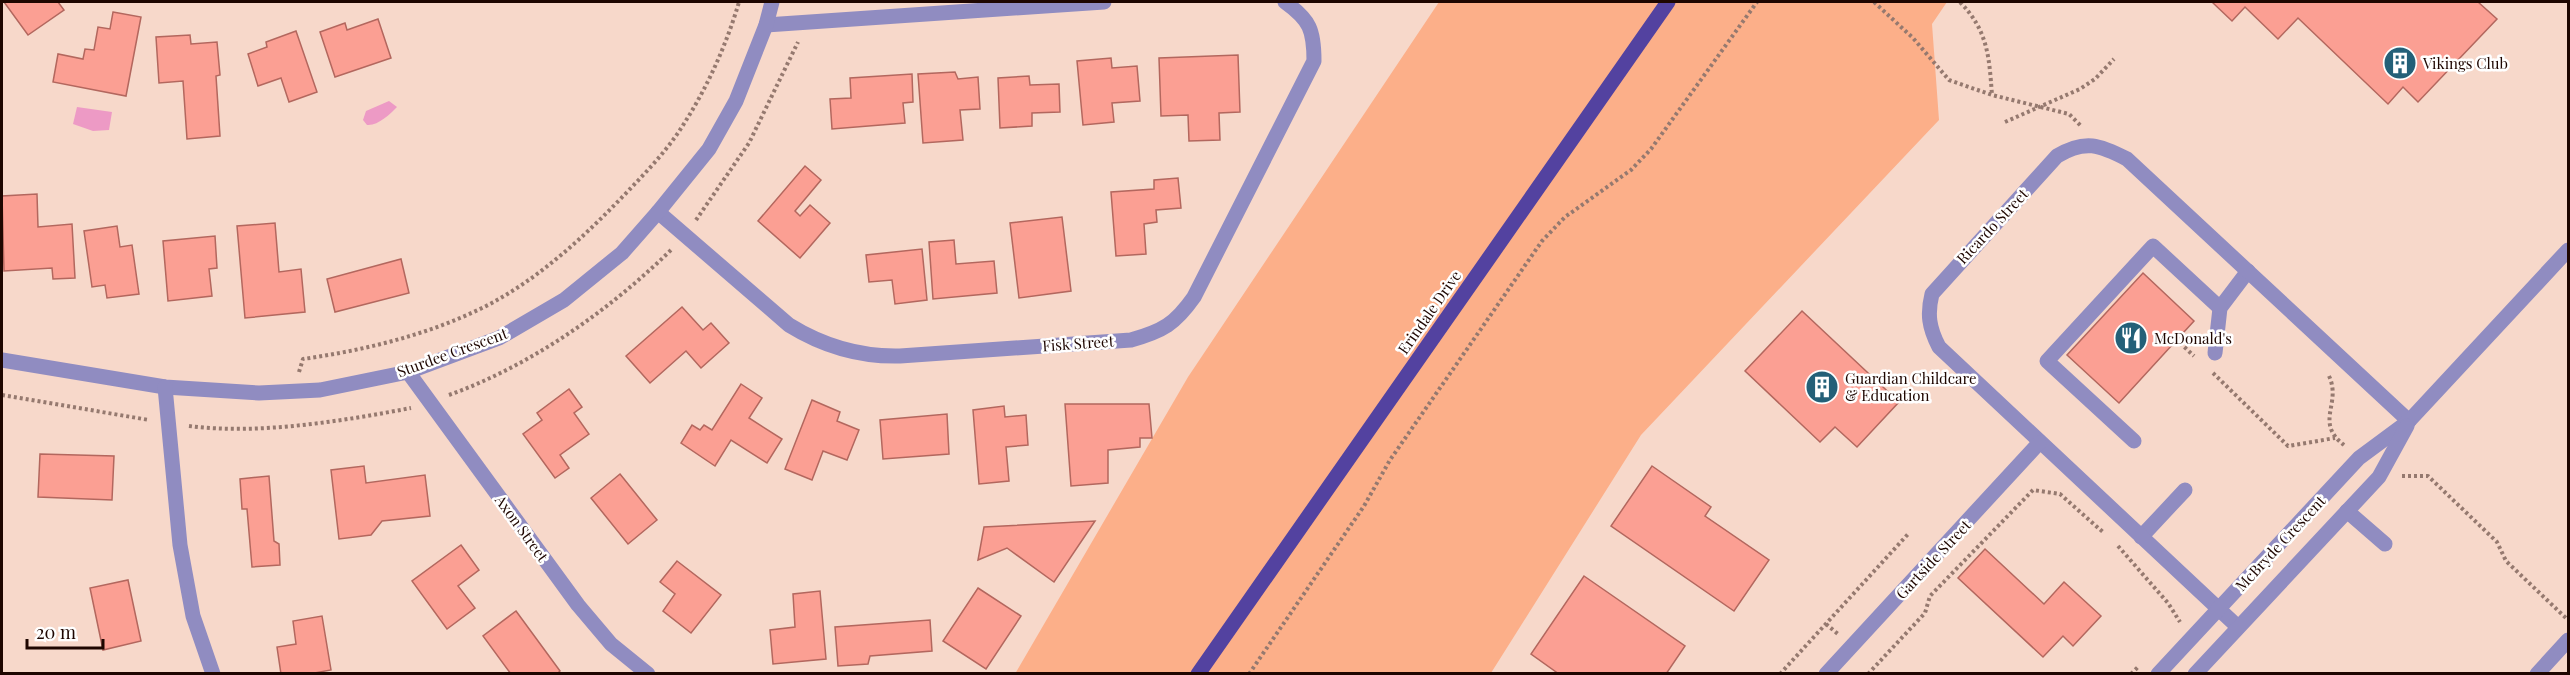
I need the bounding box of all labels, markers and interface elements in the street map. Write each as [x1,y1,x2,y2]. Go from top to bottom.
building icon: Vikings Club [2382,45,2418,81]
place label: Vikings Club [2422,53,2508,73]
street label: Ricardo Street [1952,184,2033,268]
street label: Erindale Drive [1393,266,1465,358]
restaurant icon: McDonald's [2113,320,2149,356]
street label: Sturdee Crescent [394,322,511,381]
place label: McDonald's [2154,328,2232,348]
street label: Fisk Street [1042,330,1115,355]
place label: Guardian Childcare & Education [1845,368,1977,405]
building icon: Guardian Childcare & Education [1804,369,1840,405]
street label: Axon Street [490,490,553,566]
street label: McBryde Crescent [2231,490,2330,595]
street label: Gartside Street [1891,515,1975,603]
scale bar [27,612,104,650]
text: 20 m [36,620,76,644]

